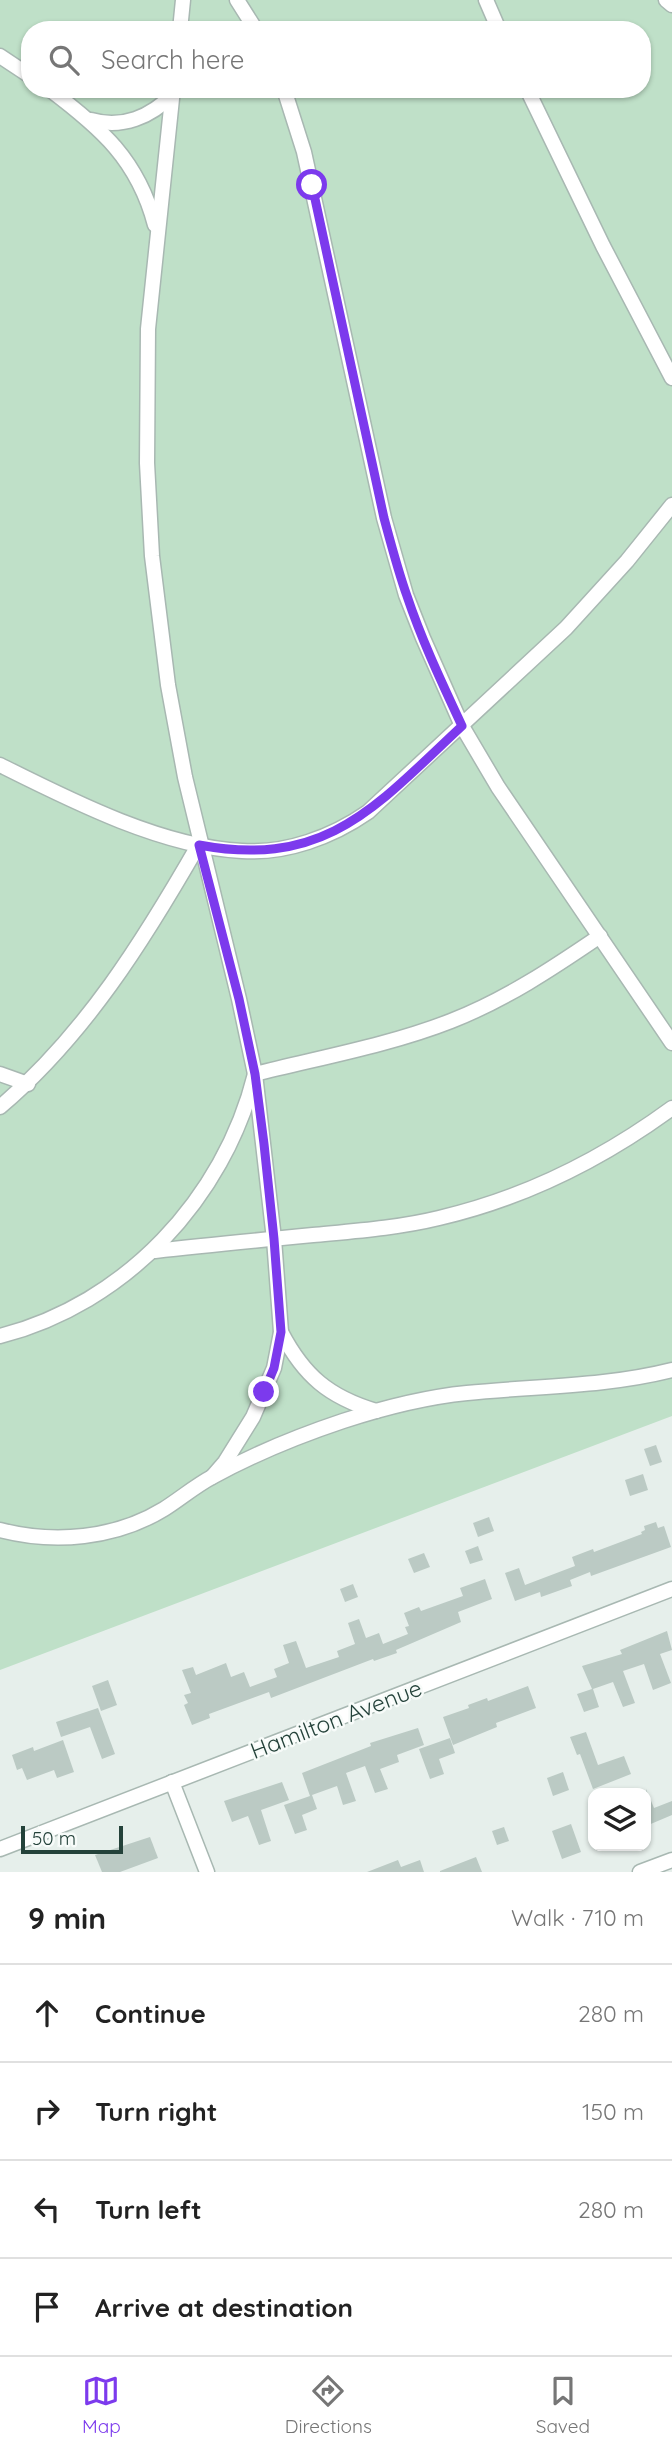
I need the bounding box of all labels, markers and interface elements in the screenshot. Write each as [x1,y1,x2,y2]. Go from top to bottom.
search box [21,21,651,98]
icon: search [45,41,83,79]
text: Search here [101,43,245,76]
route start [296,169,327,200]
route end [248,1376,279,1407]
street label: Hamilton Avenue [246,1673,426,1765]
map controls [588,1788,651,1851]
button: layers [588,1788,651,1851]
scale bar [21,1823,122,1855]
text: 50 m [32,1826,76,1850]
text: 9 min [28,1899,106,1937]
text: Walk · 710 m [511,1903,644,1932]
icon: ahead [28,1994,66,2032]
text: Continue [95,1997,206,2030]
text: 280 m [578,1999,644,2028]
icon: right [28,2092,66,2130]
text: Turn right [95,2095,217,2128]
text: 150 m [582,2097,644,2126]
icon: left [28,2190,66,2228]
text: Turn left [95,2193,202,2226]
text: 280 m [578,2195,644,2224]
icon: arrive [28,2288,66,2326]
text: Arrive at destination [95,2291,353,2324]
tab: Map [82,2372,121,2438]
tab: Directions [285,2372,372,2438]
tab: Saved [536,2372,590,2438]

